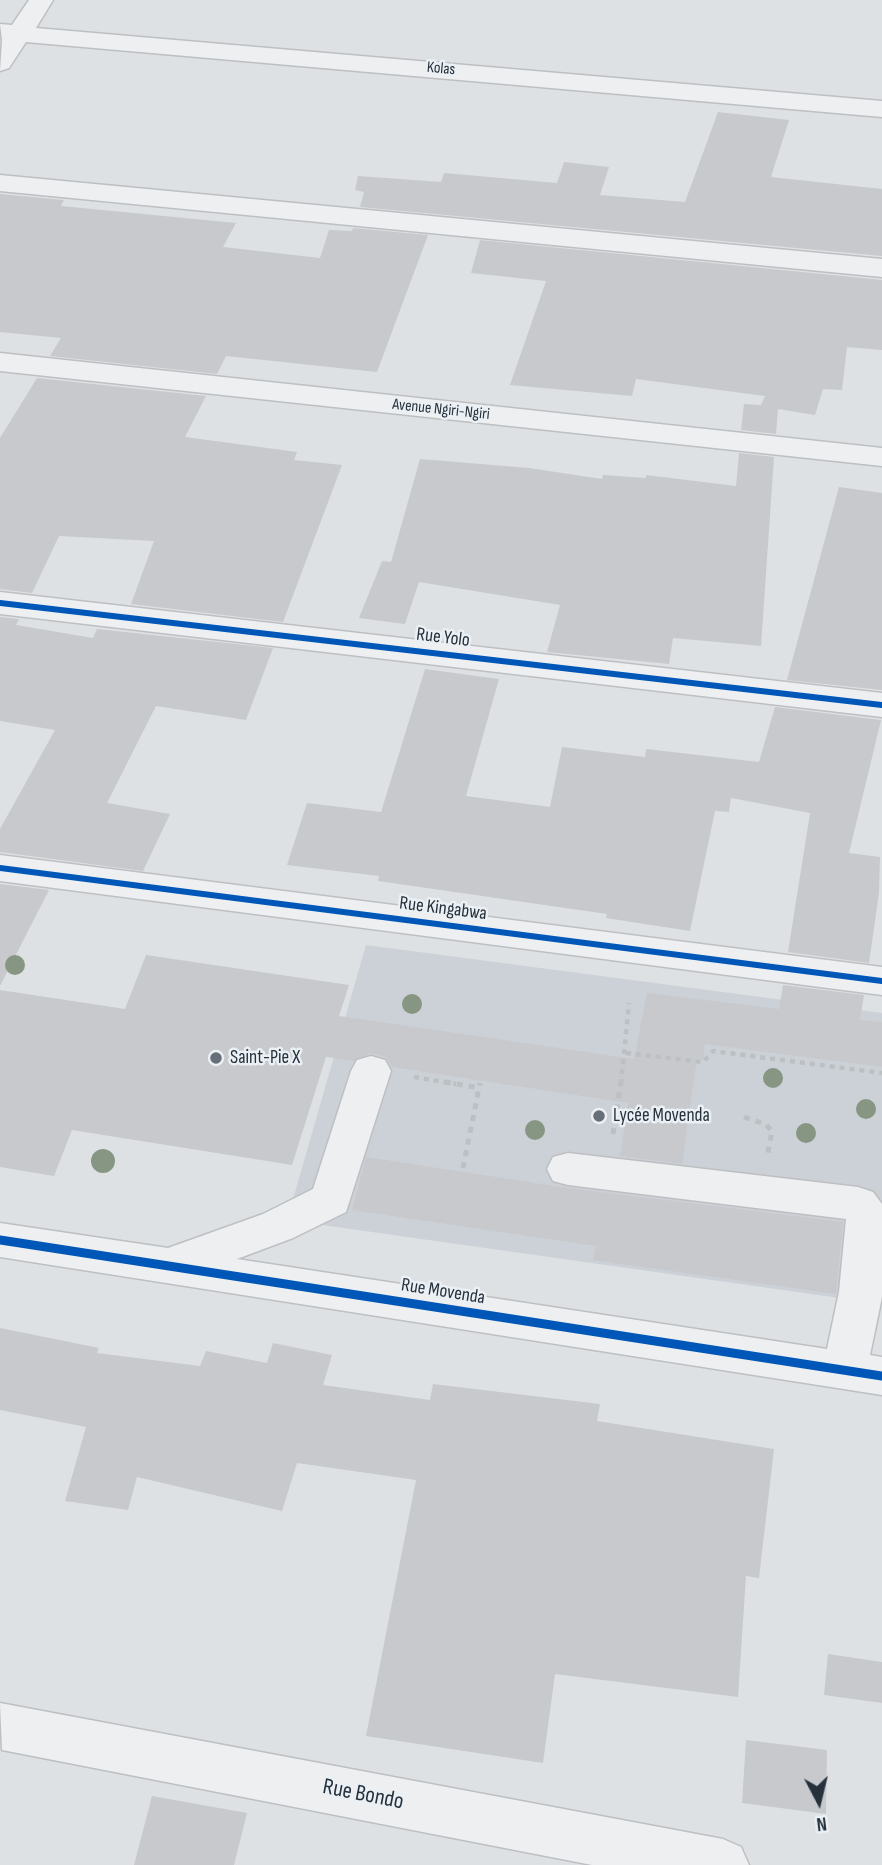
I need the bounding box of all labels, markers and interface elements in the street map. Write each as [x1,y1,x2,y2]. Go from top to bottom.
street label: Kolas [426,58,456,80]
street label: Avenue Ngiri-Ngiri [391,395,491,425]
street label: Rue Yolo [415,623,471,653]
street label: Rue Kingabwa [398,892,488,926]
place label: Saint-Pie X [230,1047,300,1069]
marker: Saint-Pie X [208,1050,224,1066]
place label: Lycée Movenda [613,1105,710,1127]
marker: Lycée Movenda [591,1108,607,1124]
street label: Rue Movenda [399,1274,487,1310]
north arrow [784,1767,854,1837]
street label: Rue Bondo [320,1774,406,1816]
text: N [815,1811,828,1835]

